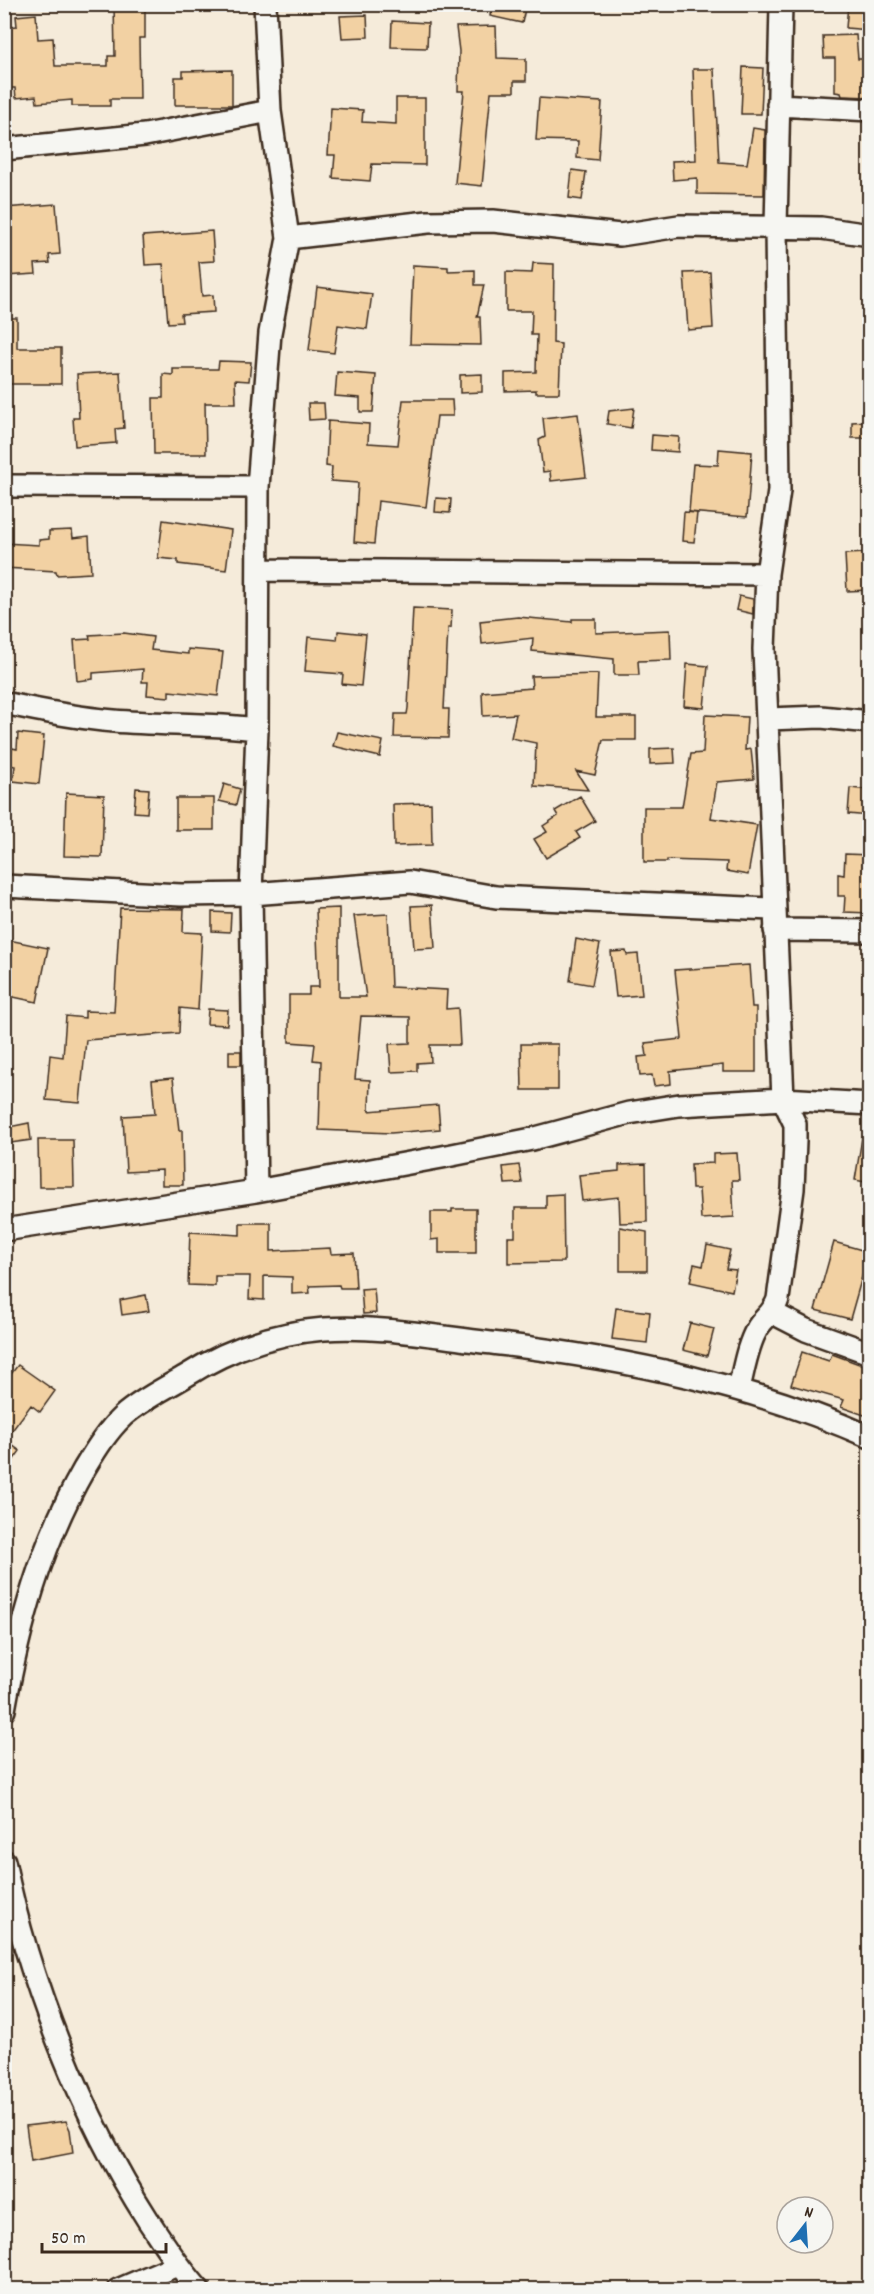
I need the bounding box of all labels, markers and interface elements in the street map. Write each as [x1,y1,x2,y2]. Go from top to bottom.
north arrow [775,2195,835,2255]
text: N [802,2201,816,2225]
scale bar [42,2216,166,2254]
text: 50 m [51,2227,86,2252]

